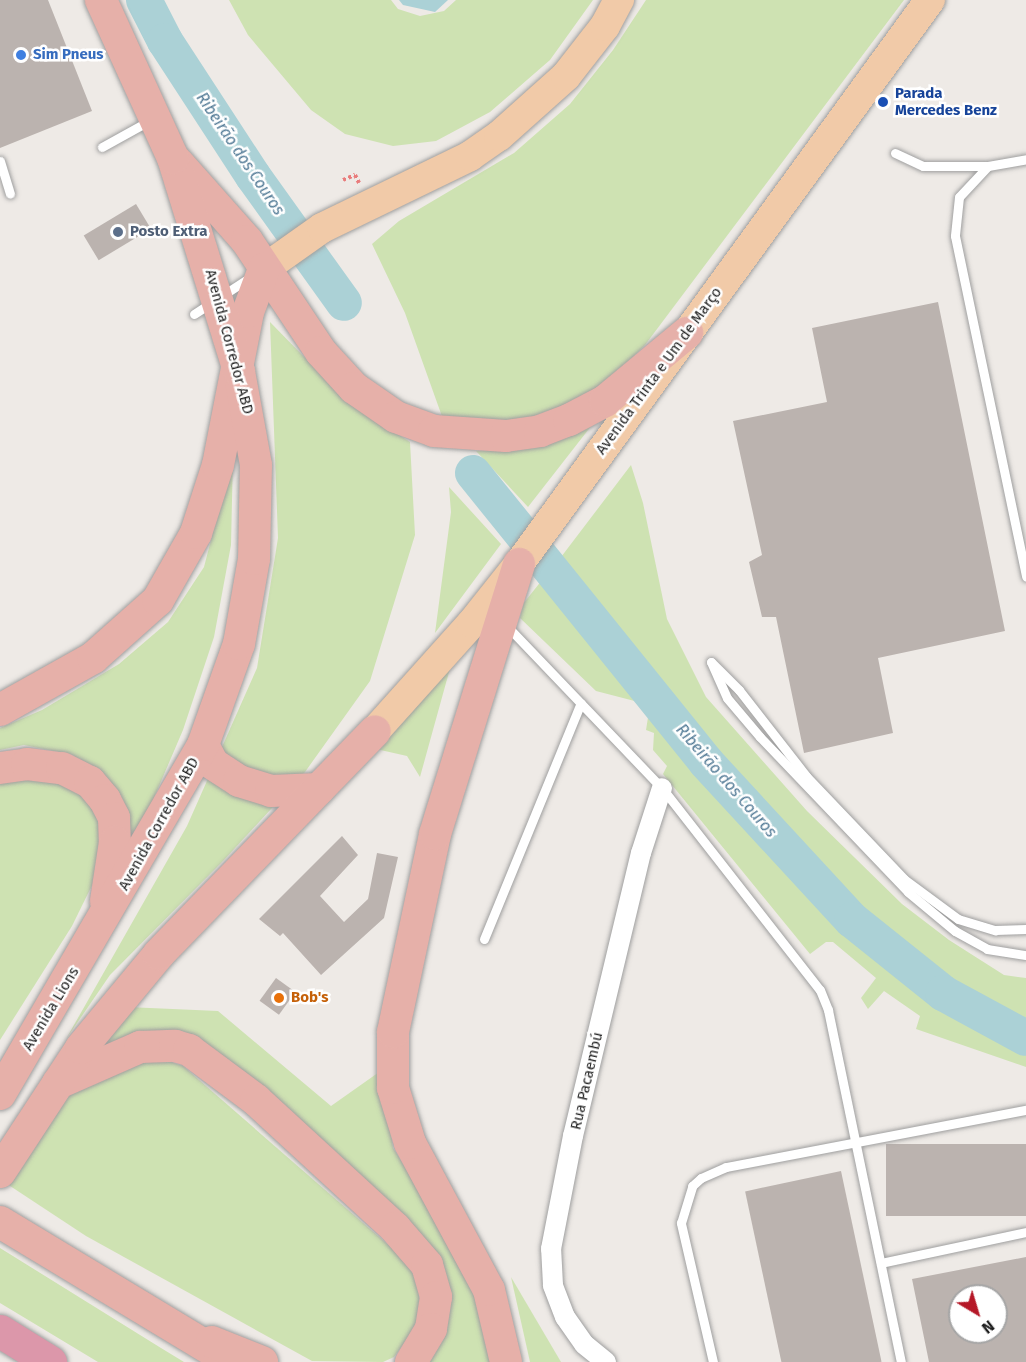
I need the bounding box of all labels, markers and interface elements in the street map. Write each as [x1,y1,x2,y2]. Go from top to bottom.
place label: Sim Pneus [33,46,103,64]
marker: Sim Pneus [14,48,28,62]
place label: Parada Mercedes Benz [895,84,997,119]
water label: Ribeirão dos Couros [192,89,288,219]
marker: Parada Mercedes Benz [876,95,890,109]
place label: Posto Extra [130,223,207,241]
marker: Posto Extra [111,225,125,239]
street label: Avenida Corredor ABD [201,268,257,416]
street label: Avenida Trinta e Um de Março [592,284,726,458]
water label: Ribeirão dos Couros [672,721,780,841]
street label: Avenida Corredor ABD [115,754,203,894]
street label: Avenida Lions [19,964,83,1054]
place label: Bob's [291,989,328,1007]
marker: Bob's [272,991,286,1005]
street label: Rua Pacaembú [567,1030,607,1132]
north arrow [948,1284,1008,1344]
text: N [978,1316,998,1338]

